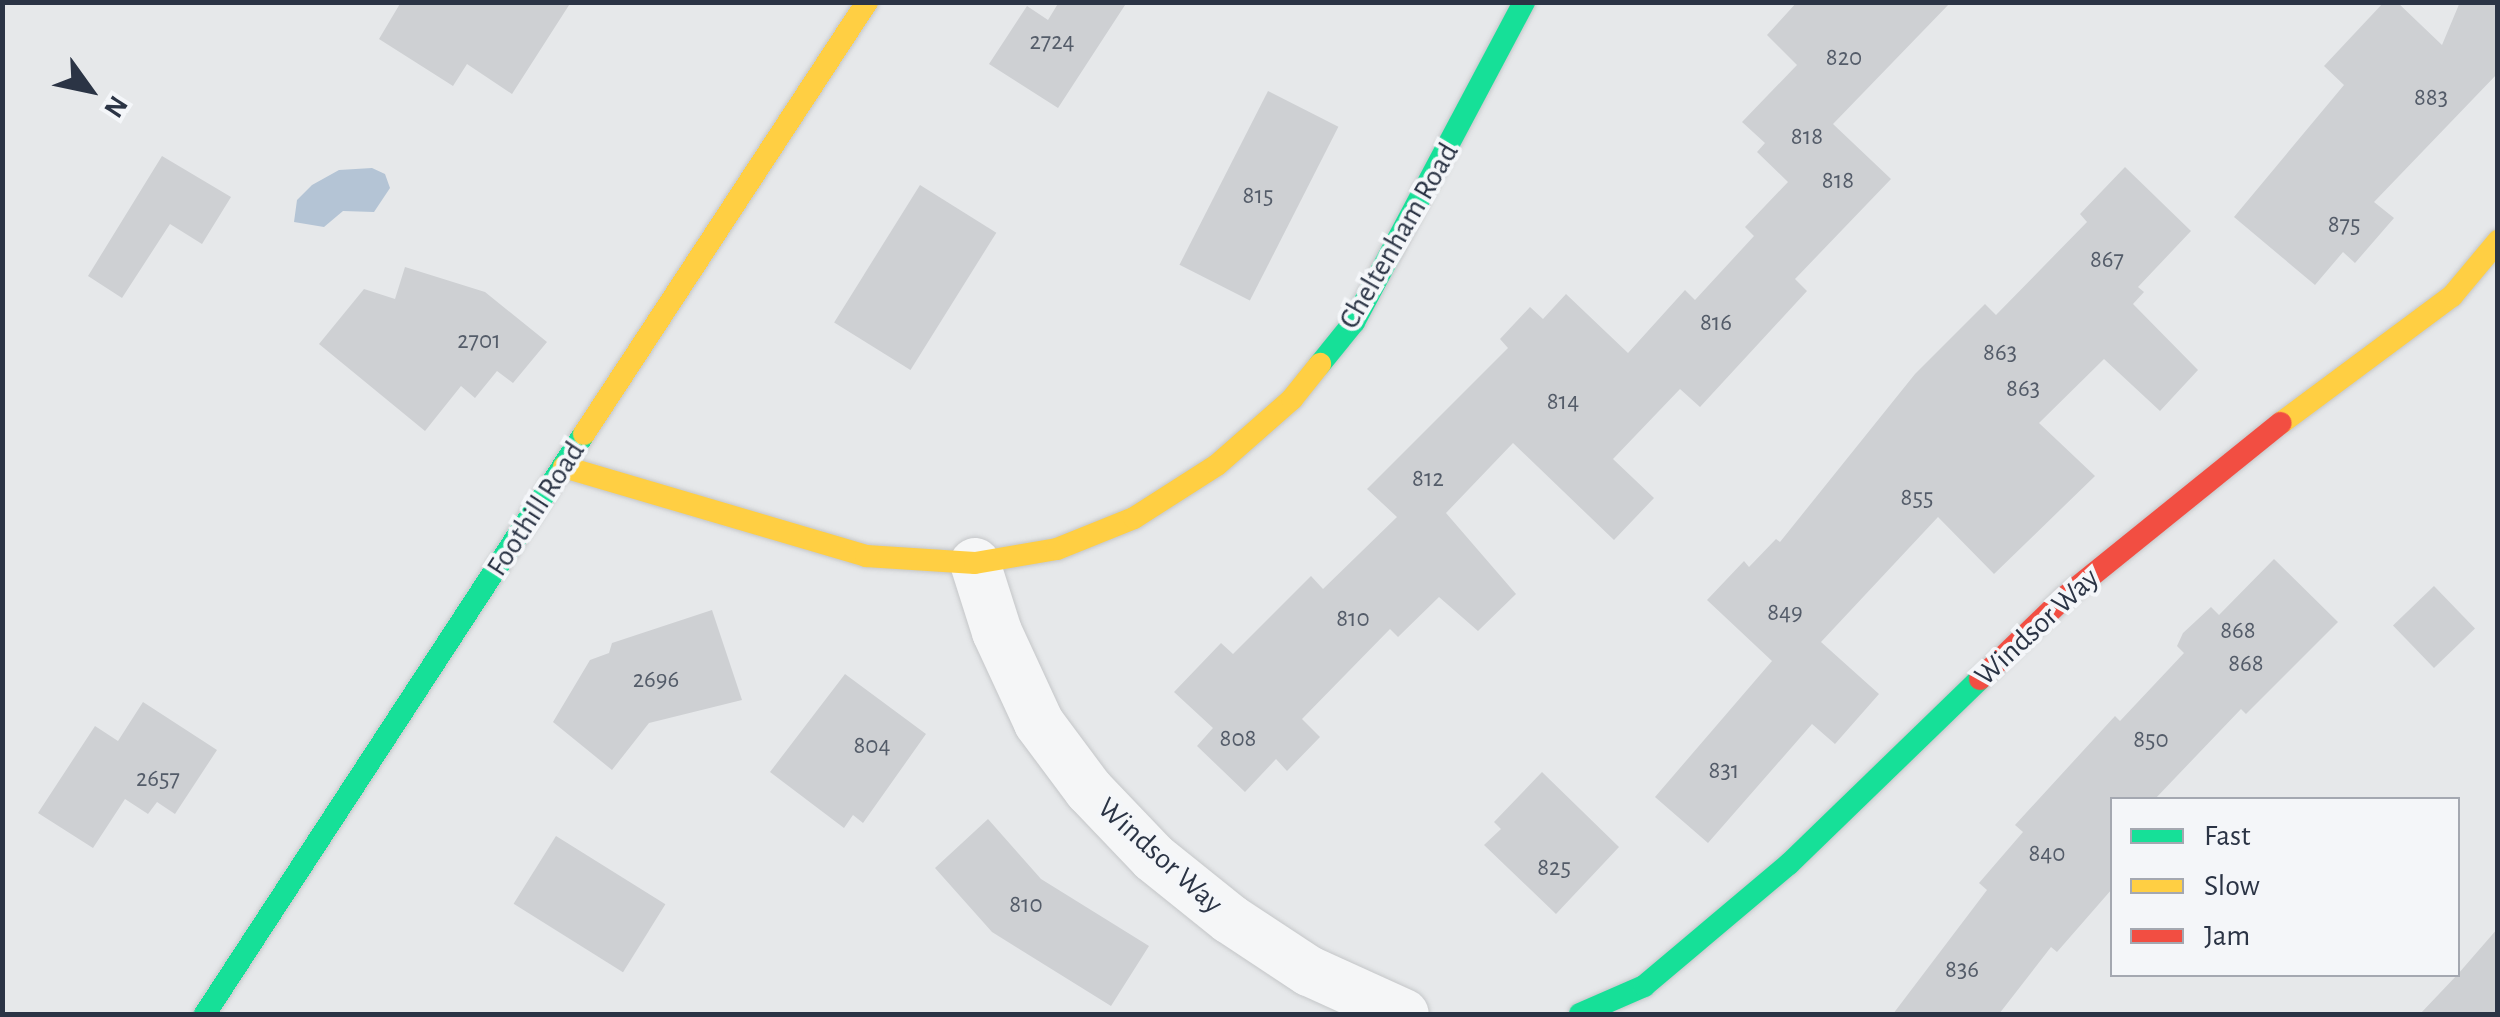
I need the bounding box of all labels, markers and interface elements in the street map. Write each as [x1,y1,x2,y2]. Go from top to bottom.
house number: 2724 [1029,27,1075,57]
north arrow [40,40,140,140]
house number: 820 [1826,43,1862,73]
house number: 883 [2414,83,2448,113]
text: N [98,91,132,122]
house number: 818 [1791,122,1823,152]
street label: Cheltenham Road [1331,137,1467,335]
house number: 818 [1822,166,1854,196]
house number: 815 [1243,181,1273,211]
house number: 875 [2328,210,2360,240]
house number: 867 [2090,245,2124,275]
house number: 816 [1700,308,1732,338]
house number: 2701 [457,326,501,356]
house number: 863 [1983,338,2017,368]
house number: 863 [2006,374,2040,404]
house number: 814 [1547,387,1579,417]
street label: Foothill Road [479,435,593,583]
house number: 812 [1412,464,1444,494]
house number: 855 [1901,483,1933,513]
street label: Windsor Way [1967,560,2107,694]
house number: 849 [1767,598,1803,628]
house number: 810 [1336,604,1370,634]
house number: 868 [2220,616,2256,646]
house number: 868 [2228,649,2264,679]
house number: 2696 [633,665,679,695]
house number: 808 [1220,724,1256,754]
house number: 850 [2133,725,2169,755]
house number: 804 [853,731,891,761]
house number: 831 [1709,756,1739,786]
house number: 2657 [136,764,180,794]
street label: Windsor Way [1090,790,1230,922]
legend [2110,797,2460,977]
text: Fast [2204,821,2251,851]
house number: 840 [2028,839,2066,869]
house number: 825 [1537,853,1571,883]
text: Slow [2204,871,2260,901]
house number: 810 [1009,890,1043,920]
text: Jam [2204,921,2250,951]
house number: 836 [1945,955,1979,985]

